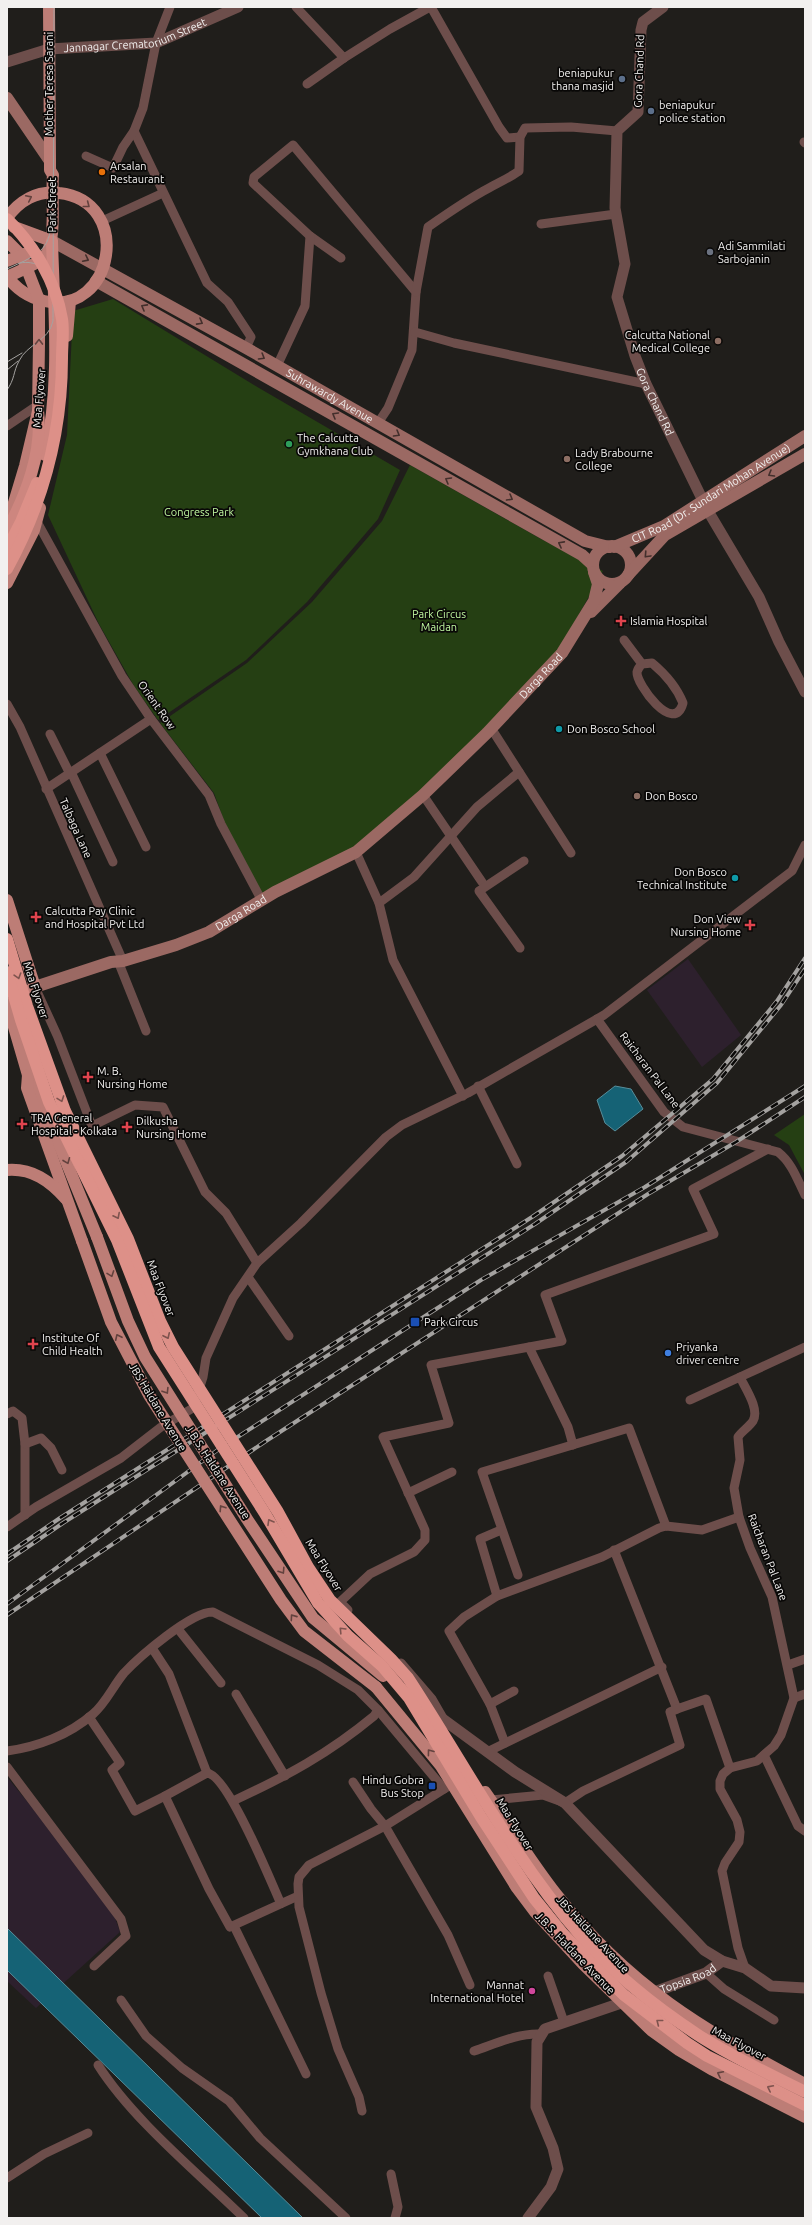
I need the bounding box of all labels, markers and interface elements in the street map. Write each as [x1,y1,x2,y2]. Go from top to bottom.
street label: Jannagar Crematorium Street [63,15,209,54]
street label: Mother Teresa Sarani [43,32,55,136]
street label: Gora Chand Rd [632,34,646,108]
place label: beniapukur thana masjid [552,67,615,92]
marker: beniapukur thana masjid [617,74,627,84]
place label: beniapukur police station [659,99,726,124]
marker: beniapukur police station [646,106,656,116]
place label: Arsalan Restaurant [110,160,165,185]
marker: Arsalan Restaurant [97,167,107,177]
street label: Park Street [46,177,58,233]
one-way arrow [25,195,32,203]
one-way arrow [83,200,90,207]
place label: Adi Sammilati Sarbojanin [718,240,785,265]
marker: Adi Sammilati Sarbojanin [705,247,715,257]
one-way arrow [82,254,89,262]
one-way arrow [141,305,148,312]
one-way arrow [196,317,203,324]
place label: Calcutta National Medical College [625,329,710,354]
marker: Calcutta National Medical College [713,336,723,346]
one-way arrow [35,339,43,345]
one-way arrow [258,352,265,359]
street label: Suhrawardy Avenue [284,366,375,425]
street label: Gora Chand Rd [634,366,676,437]
street label: Maa Flyover [30,367,48,428]
one-way arrow [332,413,339,420]
one-way arrow [393,429,400,436]
place label: The Calcutta Gymkhana Club [297,432,373,457]
marker: The Calcutta Gymkhana Club [284,439,294,449]
street label: CIT Road (Dr. Sundari Mohan Avenue) [630,441,793,545]
place label: Lady Brabourne College [575,447,653,472]
marker: Lady Brabourne College [562,454,572,464]
one-way arrow [768,469,775,476]
one-way arrow [445,477,452,484]
one-way arrow [506,493,513,501]
park label: Congress Park [164,506,234,518]
one-way arrow [558,541,565,549]
one-way arrow [644,550,652,558]
park label: Park Circus Maidan [412,608,466,633]
marker: Islamia Hospital [615,615,627,627]
place label: Islamia Hospital [630,615,707,627]
street label: Darga Road [517,651,565,701]
street label: Orient Row [136,678,178,732]
place label: Don Bosco School [567,723,655,735]
marker: Don Bosco School [554,724,564,734]
place label: Don Bosco [645,790,698,802]
marker: Don Bosco [632,791,642,801]
street label: Talbaga Lane [57,796,95,860]
place label: Don Bosco Technical Institute [637,866,727,891]
marker: Don Bosco Technical Institute [730,873,740,883]
street label: Darga Road [213,893,268,933]
place label: Calcutta Pay Clinic and Hospital Pvt Ltd [45,905,144,930]
marker: Calcutta Pay Clinic and Hospital Pvt Ltd [30,911,42,923]
place label: Don View Nursing Home [670,913,741,938]
marker: Don View Nursing Home [744,919,756,931]
street label: Maa Flyover [21,960,51,1021]
one-way arrow [13,973,22,980]
street label: Raicharan Pal Lane [618,1030,682,1110]
place label: M. B. Nursing Home [97,1065,168,1090]
marker: M. B. Nursing Home [82,1071,94,1083]
one-way arrow [56,1096,64,1103]
place label: TRA General Hospital - Kolkata [31,1112,117,1137]
place label: Dilkusha Nursing Home [136,1115,207,1140]
marker: TRA General Hospital - Kolkata [16,1118,28,1130]
marker: Dilkusha Nursing Home [121,1121,133,1133]
one-way arrow [62,1158,70,1165]
one-way arrow [112,1212,120,1220]
street label: Maa Flyover [145,1258,178,1319]
one-way arrow [106,1271,114,1278]
marker: Park Circus [409,1316,421,1328]
place label: Park Circus [424,1316,478,1328]
place label: Institute Of Child Health [42,1332,102,1357]
one-way arrow [162,1332,170,1339]
one-way arrow [115,1334,123,1341]
marker: Institute Of Child Health [27,1338,39,1350]
place label: Priyanka driver centre [676,1341,739,1366]
marker: Priyanka driver centre [663,1348,673,1358]
street label: JBS Haldane Avenue [127,1361,189,1453]
one-way arrow [161,1387,169,1394]
street label: J.B.S. Haldane Avenue [183,1423,253,1521]
one-way arrow [219,1505,226,1512]
street label: Raicharan Pal Lane [746,1512,790,1602]
one-way arrow [267,1519,274,1526]
street label: Maa Flyover [303,1537,345,1594]
one-way arrow [277,1567,285,1574]
one-way arrow [291,1614,298,1621]
one-way arrow [339,1627,347,1635]
one-way arrow [428,1749,435,1756]
place label: Hindu Gobra Bus Stop [362,1774,424,1799]
marker: Hindu Gobra Bus Stop [427,1781,437,1791]
street label: Maa Flyover [494,1796,536,1853]
street label: JBS Haldane Avenue [554,1893,632,1975]
street label: J.B.S. Haldane Avenue [533,1910,617,1996]
street label: Topsia Road [658,1962,718,1995]
place label: Mannat International Hotel [430,1979,525,2004]
marker: Mannat International Hotel [527,1986,537,1996]
one-way arrow [656,2020,663,2027]
street label: Maa Flyover [710,2024,769,2063]
one-way arrow [717,2072,724,2079]
one-way arrow [767,2085,774,2093]

